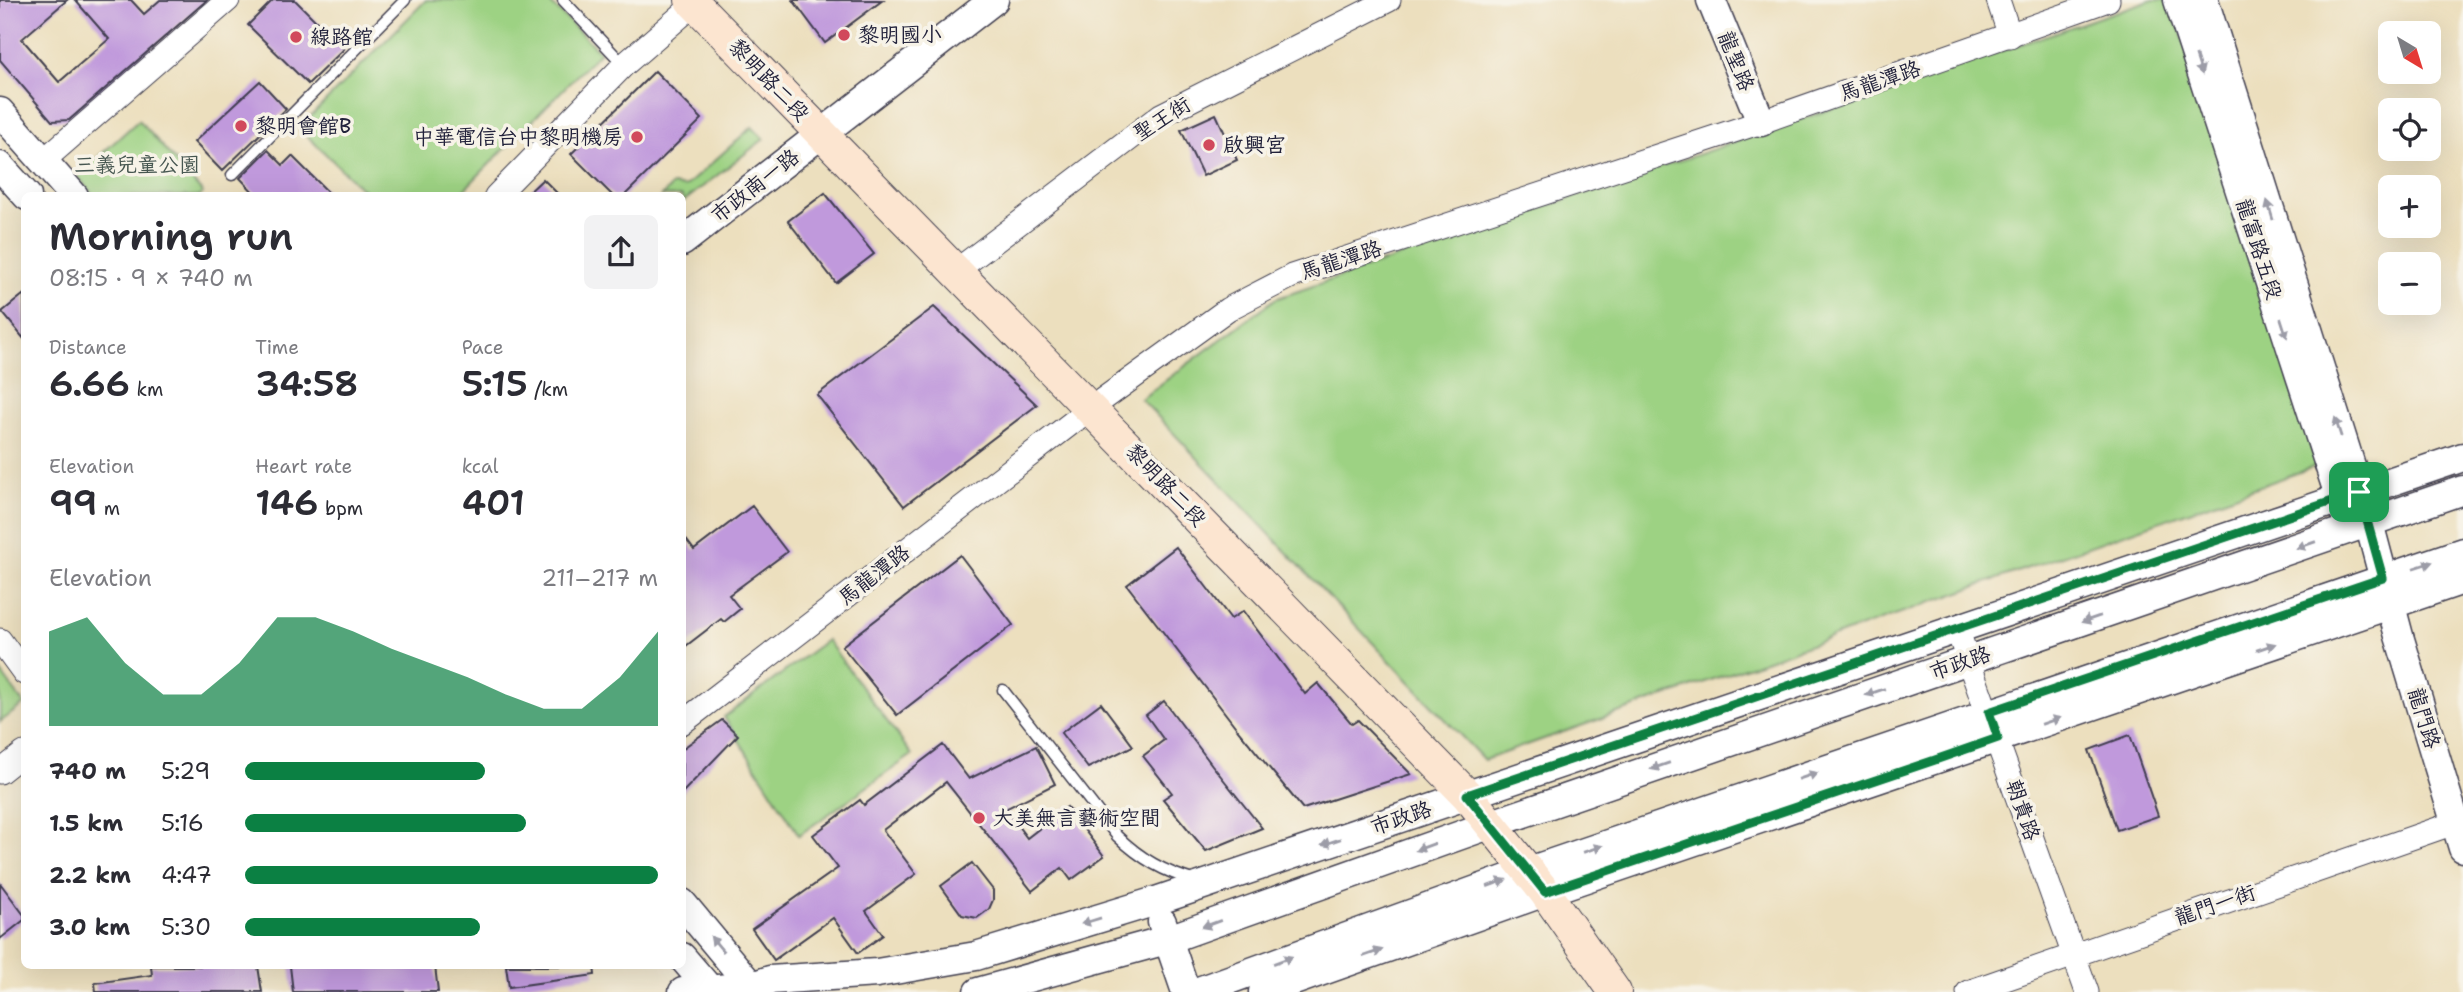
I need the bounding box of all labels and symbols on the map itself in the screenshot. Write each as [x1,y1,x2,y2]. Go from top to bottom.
place label: 黎明國小 [858,21,942,49]
north arrow [2378,21,2441,84]
place label: 線路館 [310,23,373,51]
marker: 黎明國小 [836,27,852,43]
street label: 龍聖路 [1711,27,1761,95]
marker: 線路館 [288,29,304,45]
street label: 黎明路二段 [722,33,816,127]
street label: 馬龍潭路 [1836,54,1924,108]
one-way arrow [2194,55,2205,76]
street label: 聖王街 [1128,90,1196,148]
place label: 黎明會館B [255,112,351,140]
marker: 黎明會館B [233,118,249,134]
place label: 中華電信台中黎明機房 [413,123,623,151]
marker: 中華電信台中黎明機房 [629,129,645,145]
place label: 啟興宮 [1223,131,1286,159]
marker: 啟興宮 [1201,137,1217,153]
street label: 市政南一路 [705,143,805,229]
park label: 三義兒童公園 [74,151,200,179]
street label: 龍富路五段 [2229,195,2289,303]
one-way arrow [2264,199,2274,220]
street label: 馬龍潭路 [1297,234,1385,286]
one-way arrow [2279,318,2290,339]
one-way arrow [2332,416,2343,437]
street label: 黎明路二段 [1119,438,1213,532]
pin [2329,462,2389,522]
street label: 馬龍潭路 [832,538,916,612]
one-way arrow [2295,540,2316,551]
one-way arrow [2413,559,2434,569]
one-way arrow [2080,614,2101,625]
street label: 市政路 [1926,640,1994,686]
one-way arrow [2256,641,2277,652]
street label: 龍門路 [2401,684,2447,752]
one-way arrow [1865,687,1886,698]
one-way arrow [2040,715,2061,725]
one-way arrow [1650,761,1671,772]
one-way arrow [1798,770,1819,781]
street label: 朝貴路 [2000,776,2046,844]
street label: 市政路 [1367,795,1435,841]
place label: 大美無言藝術空間 [993,804,1161,832]
marker: 大美無言藝術空間 [971,810,987,826]
one-way arrow [1321,837,1342,848]
one-way arrow [1415,842,1436,853]
one-way arrow [1583,843,1604,854]
one-way arrow [1486,877,1507,888]
street label: 龍門一街 [2171,878,2259,932]
one-way arrow [1080,916,1101,926]
one-way arrow [1200,919,1221,930]
one-way arrow [710,935,725,953]
one-way arrow [1363,947,1384,958]
one-way arrow [1273,955,1294,966]

